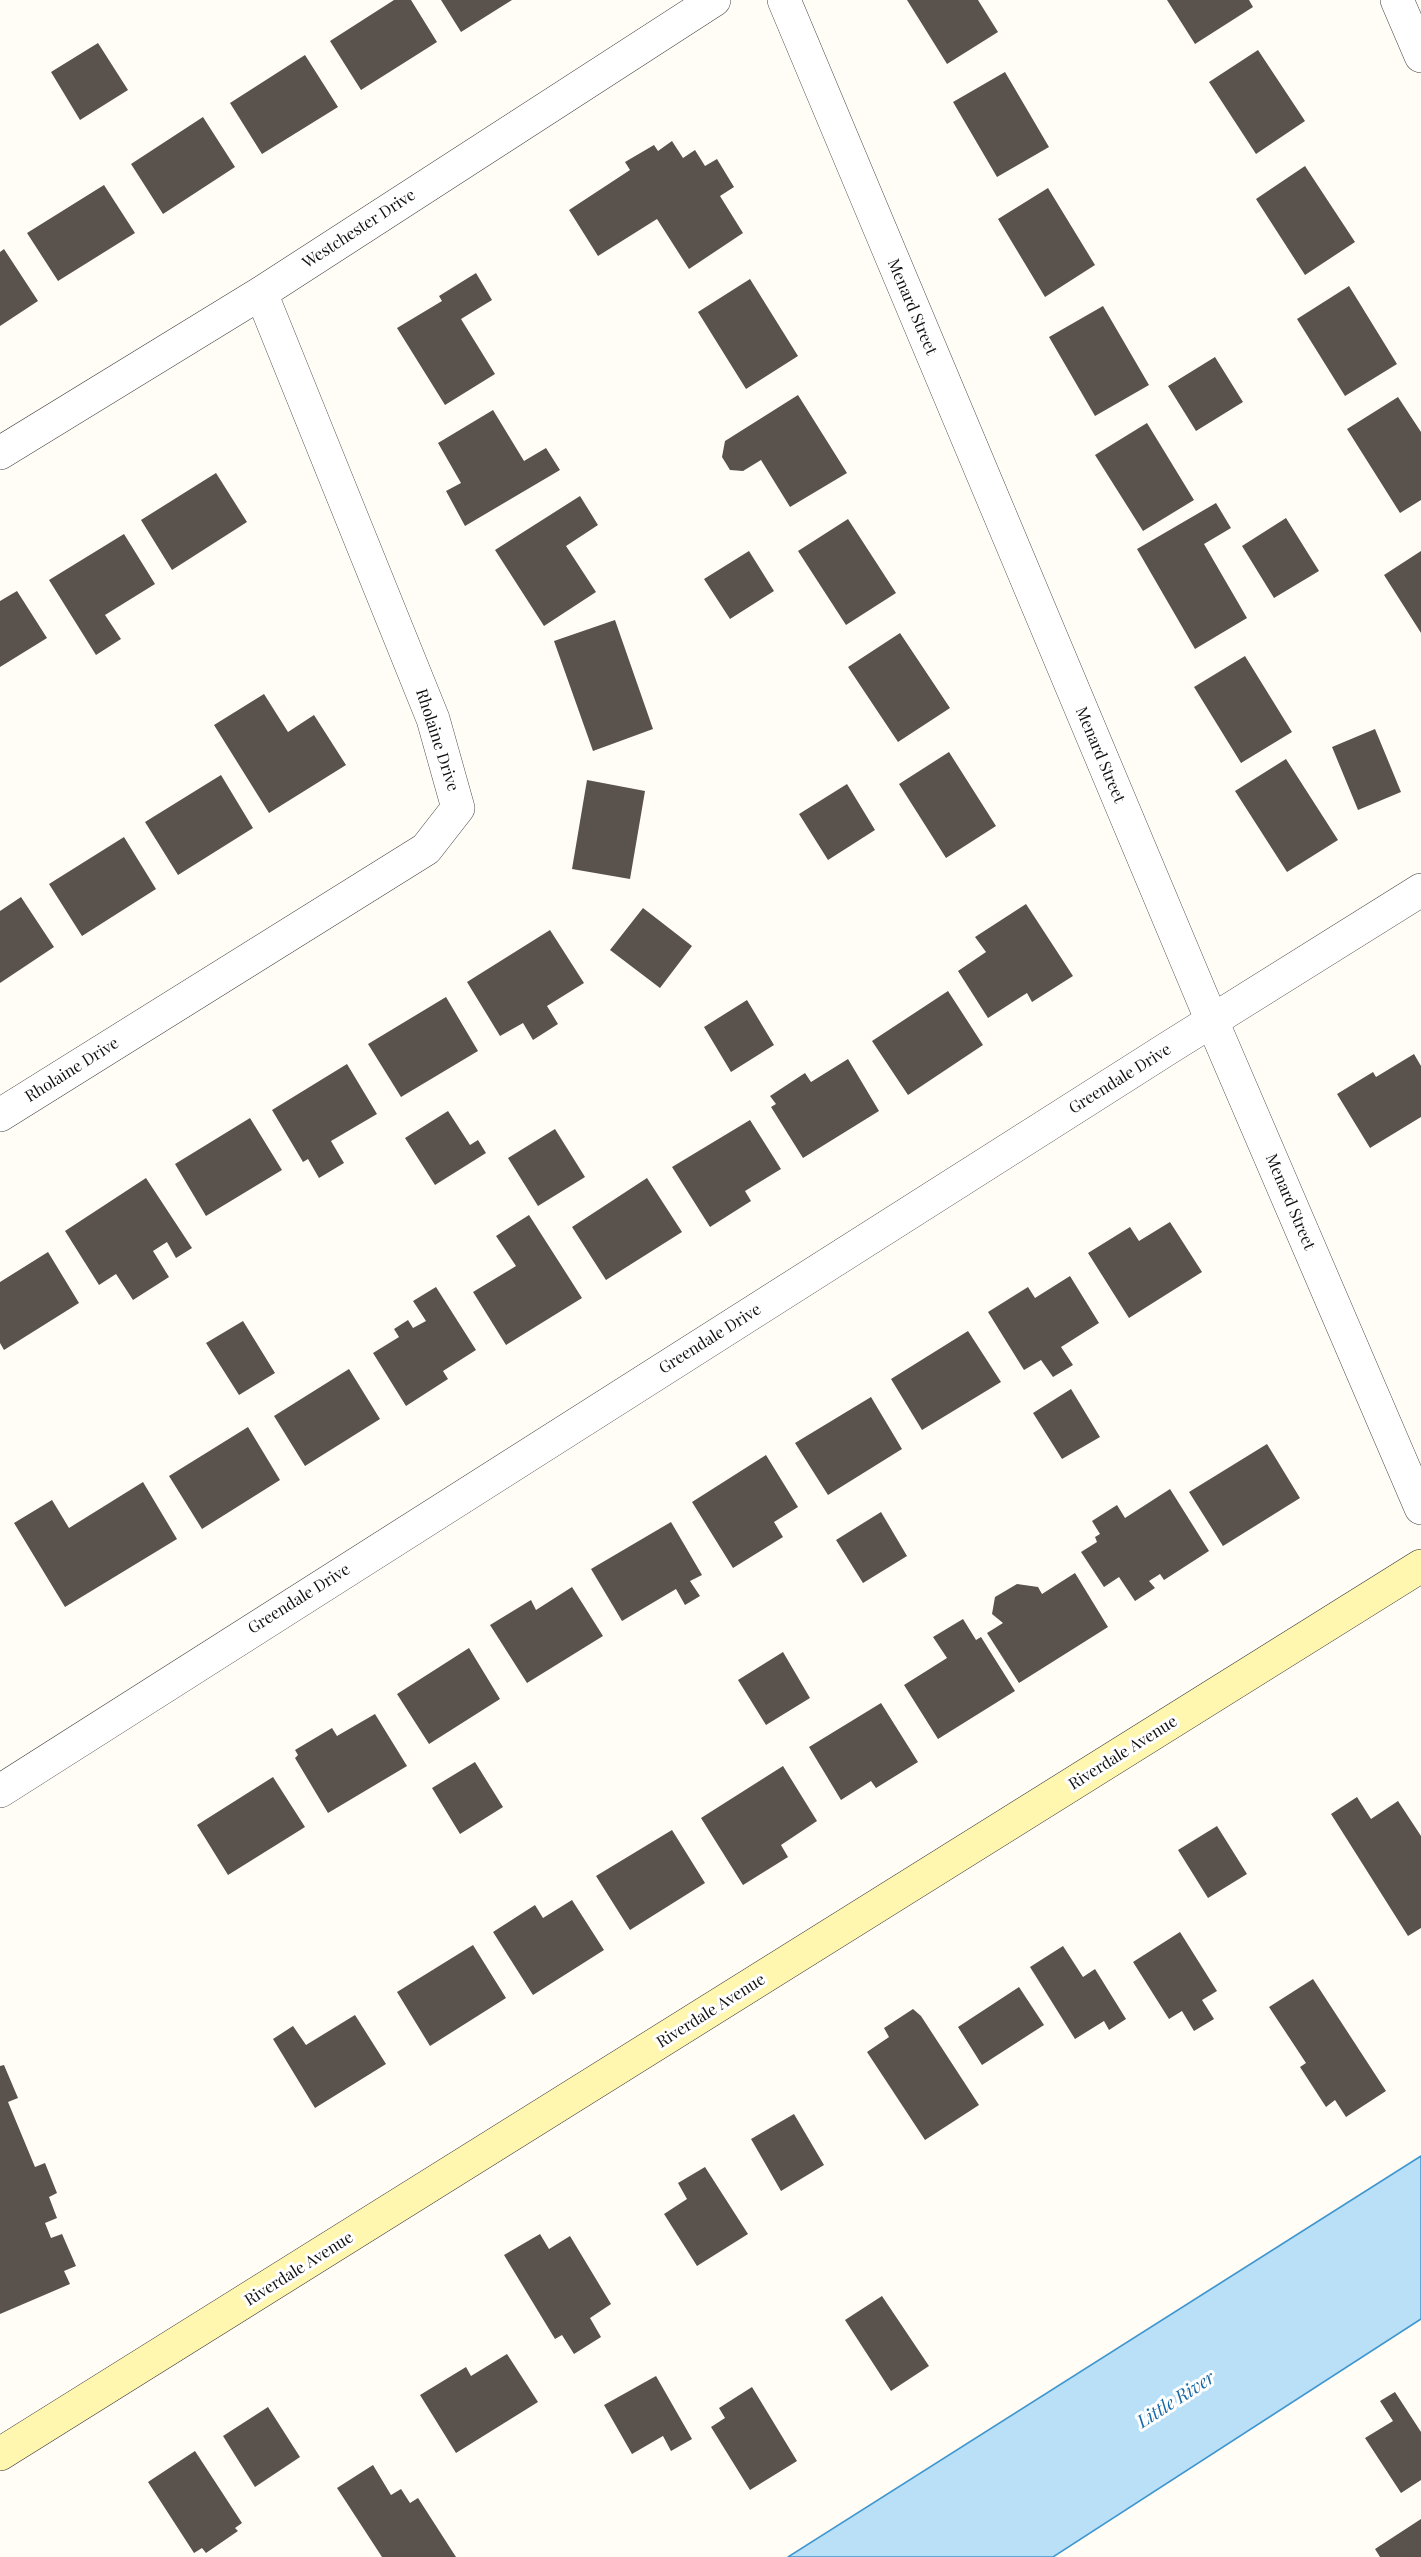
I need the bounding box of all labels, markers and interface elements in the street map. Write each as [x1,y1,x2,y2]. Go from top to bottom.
street label: Westchester Drive [299,185,419,273]
street label: Menard Street [883,256,941,358]
street label: Rholaine Drive [411,686,463,794]
street label: Menard Street [1071,704,1129,806]
street label: Rholaine Drive [22,1034,122,1106]
street label: Greendale Drive [1065,1040,1175,1118]
street label: Menard Street [1261,1151,1319,1253]
street label: Greendale Drive [655,1300,765,1378]
street label: Greendale Drive [244,1560,354,1638]
street label: Riverdale Avenue [1065,1712,1181,1794]
street label: Riverdale Avenue [653,1970,769,2052]
street label: Riverdale Avenue [241,2228,357,2310]
water label: Little River [1133,2367,1219,2433]

